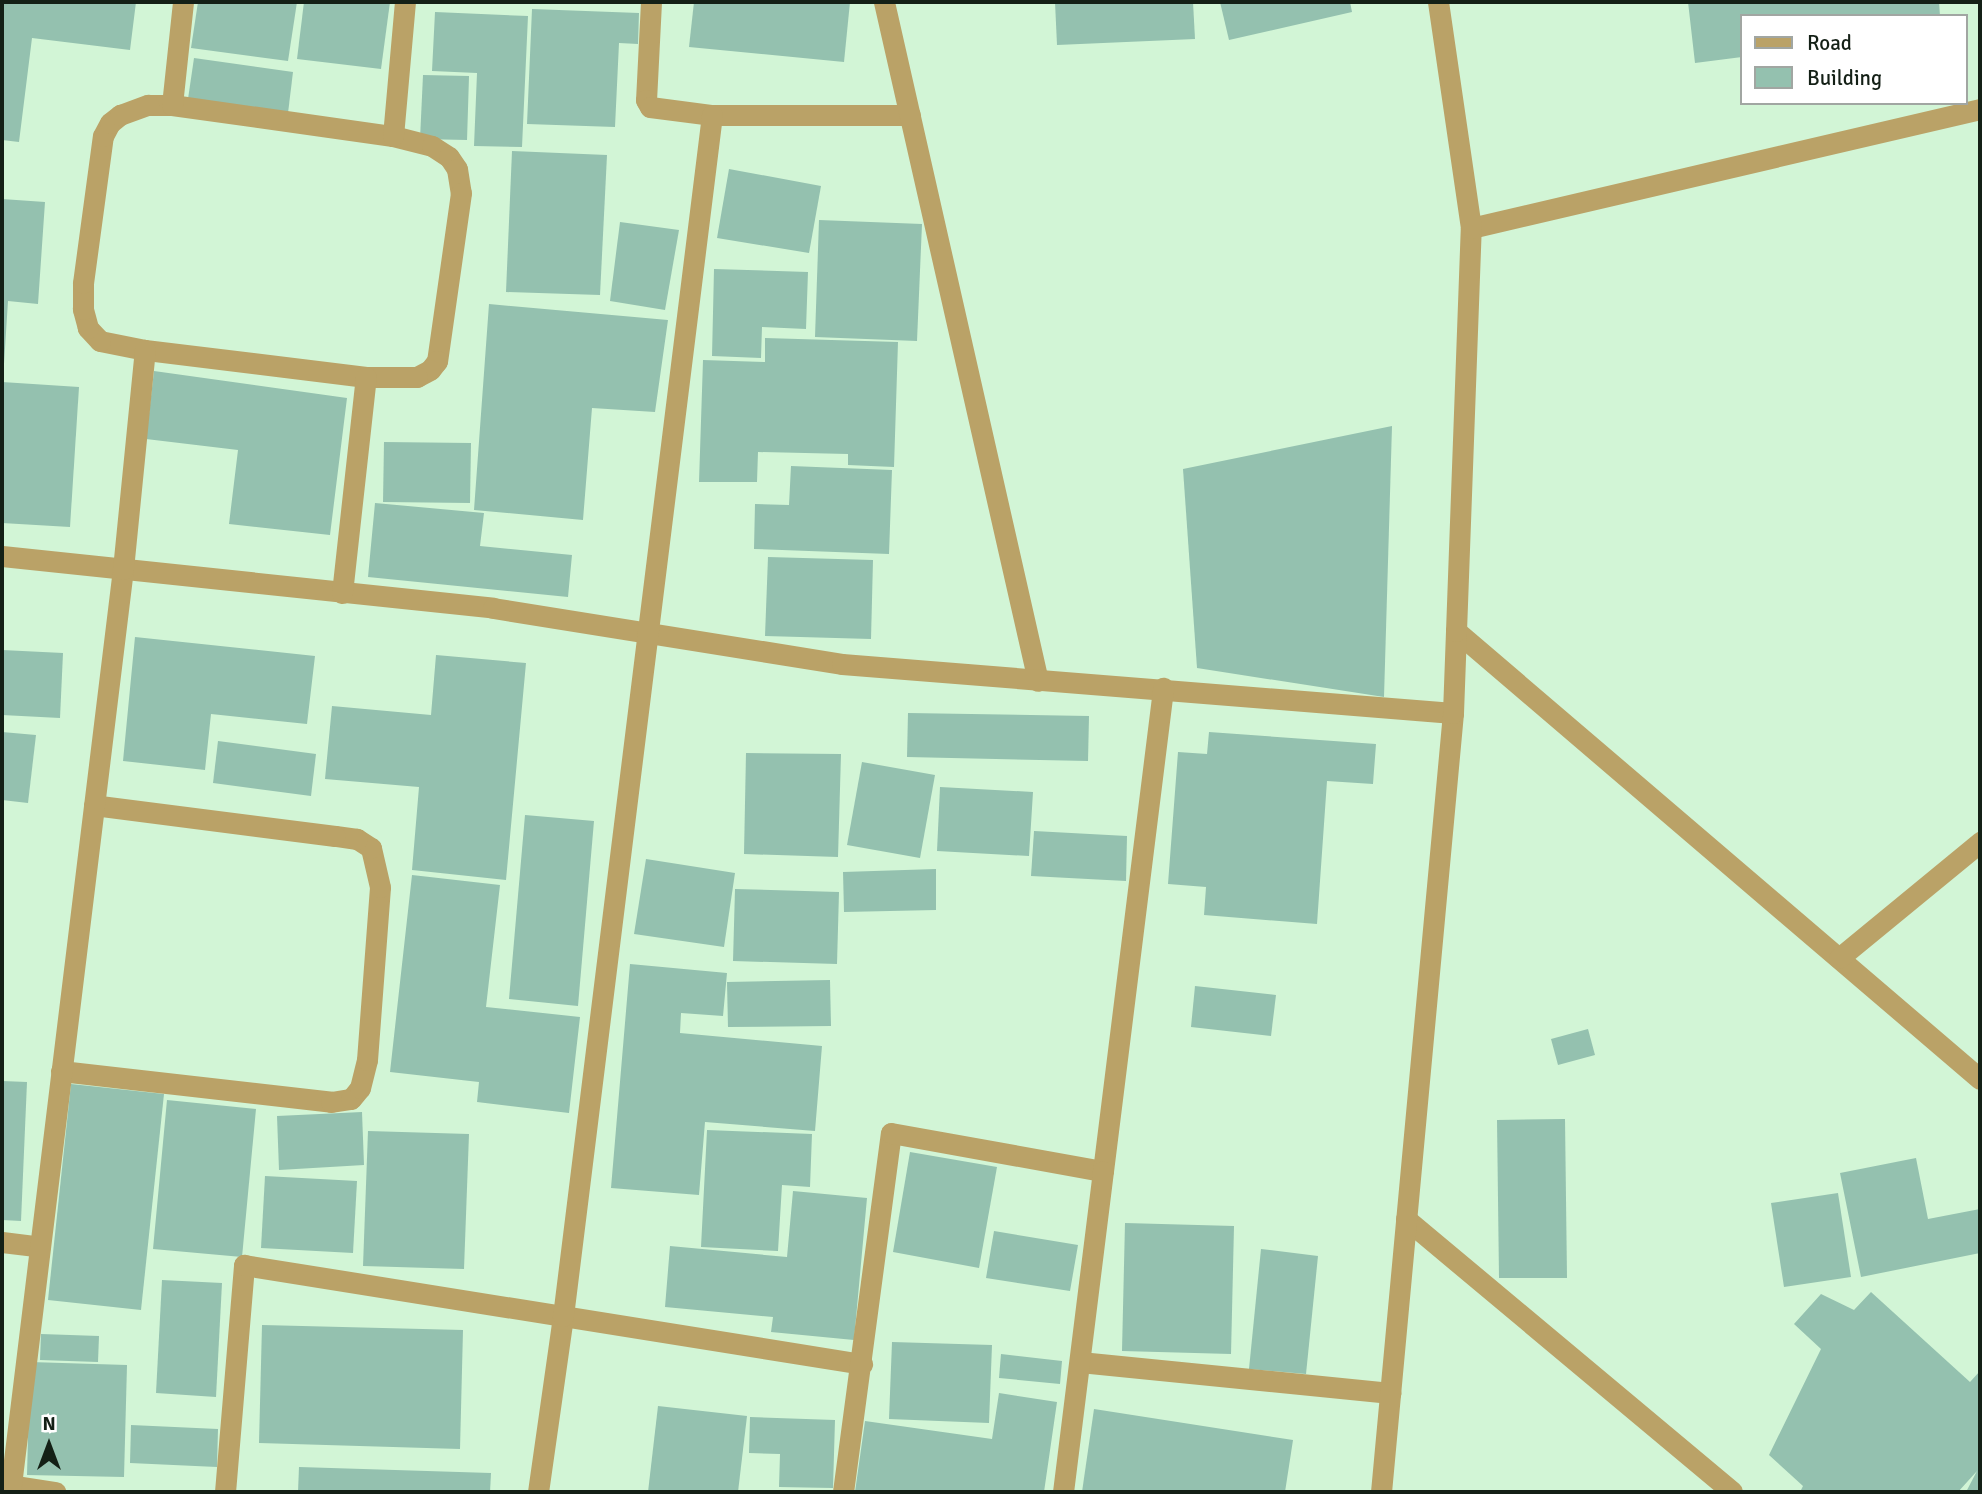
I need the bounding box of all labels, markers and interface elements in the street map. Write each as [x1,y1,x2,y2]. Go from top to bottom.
legend [1741,14,1968,105]
text: Road [1807,30,1852,56]
text: Building [1807,65,1882,91]
north arrow [14,1410,84,1480]
text: N [42,1412,56,1436]

